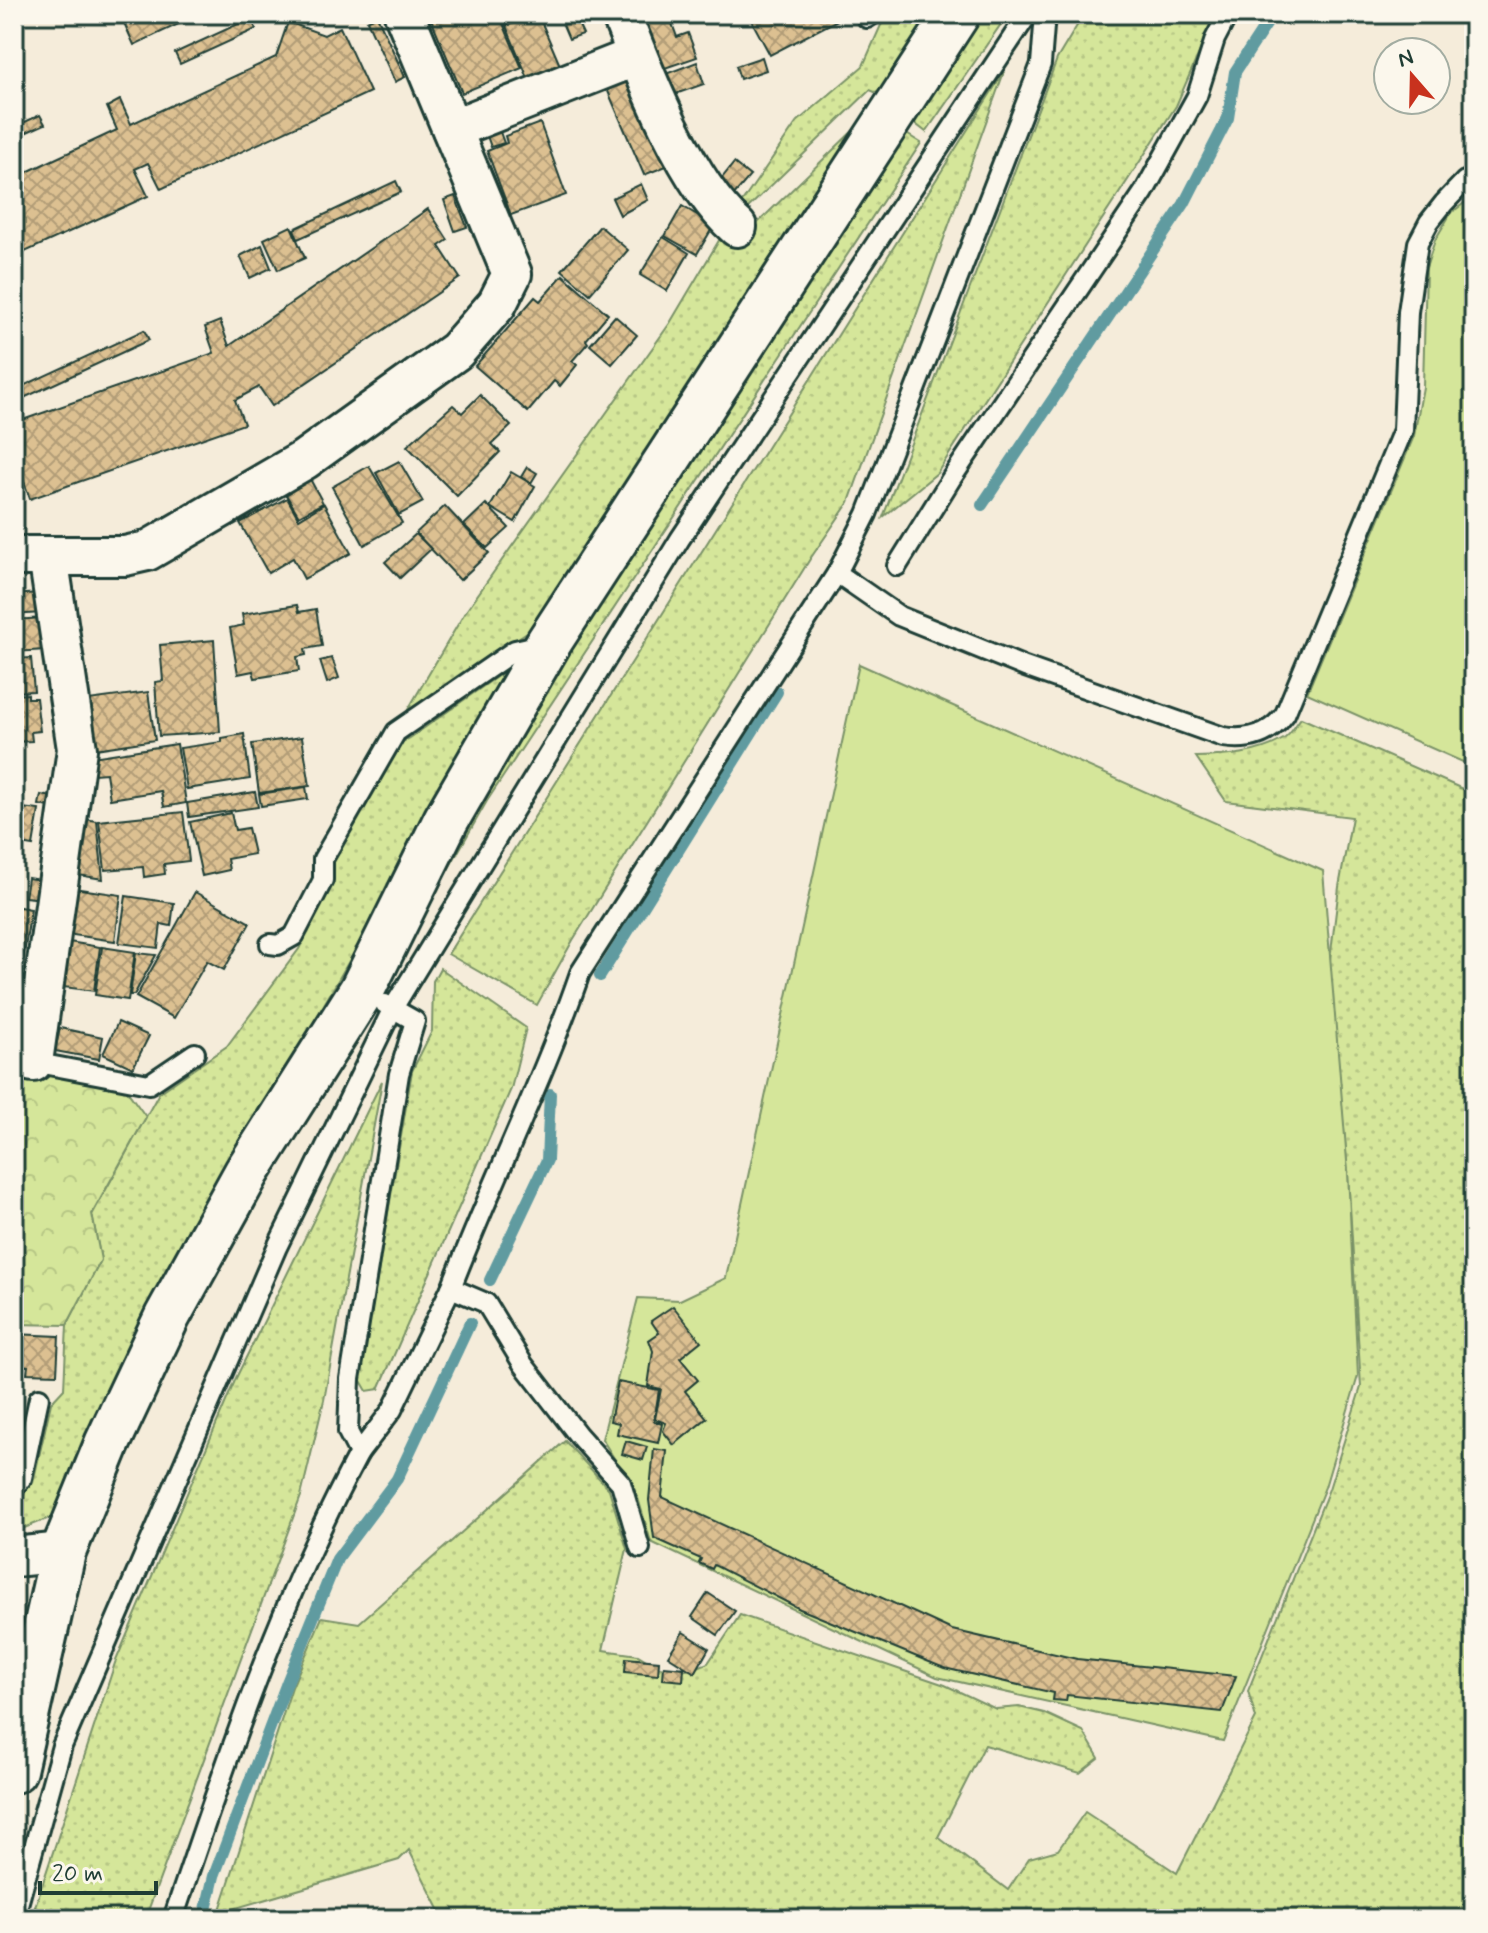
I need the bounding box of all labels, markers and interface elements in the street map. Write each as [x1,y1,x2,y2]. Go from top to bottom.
north arrow [1372,36,1452,116]
text: N [1394,43,1418,75]
scale bar [40,1845,156,1895]
text: 20 m [52,1859,103,1890]

